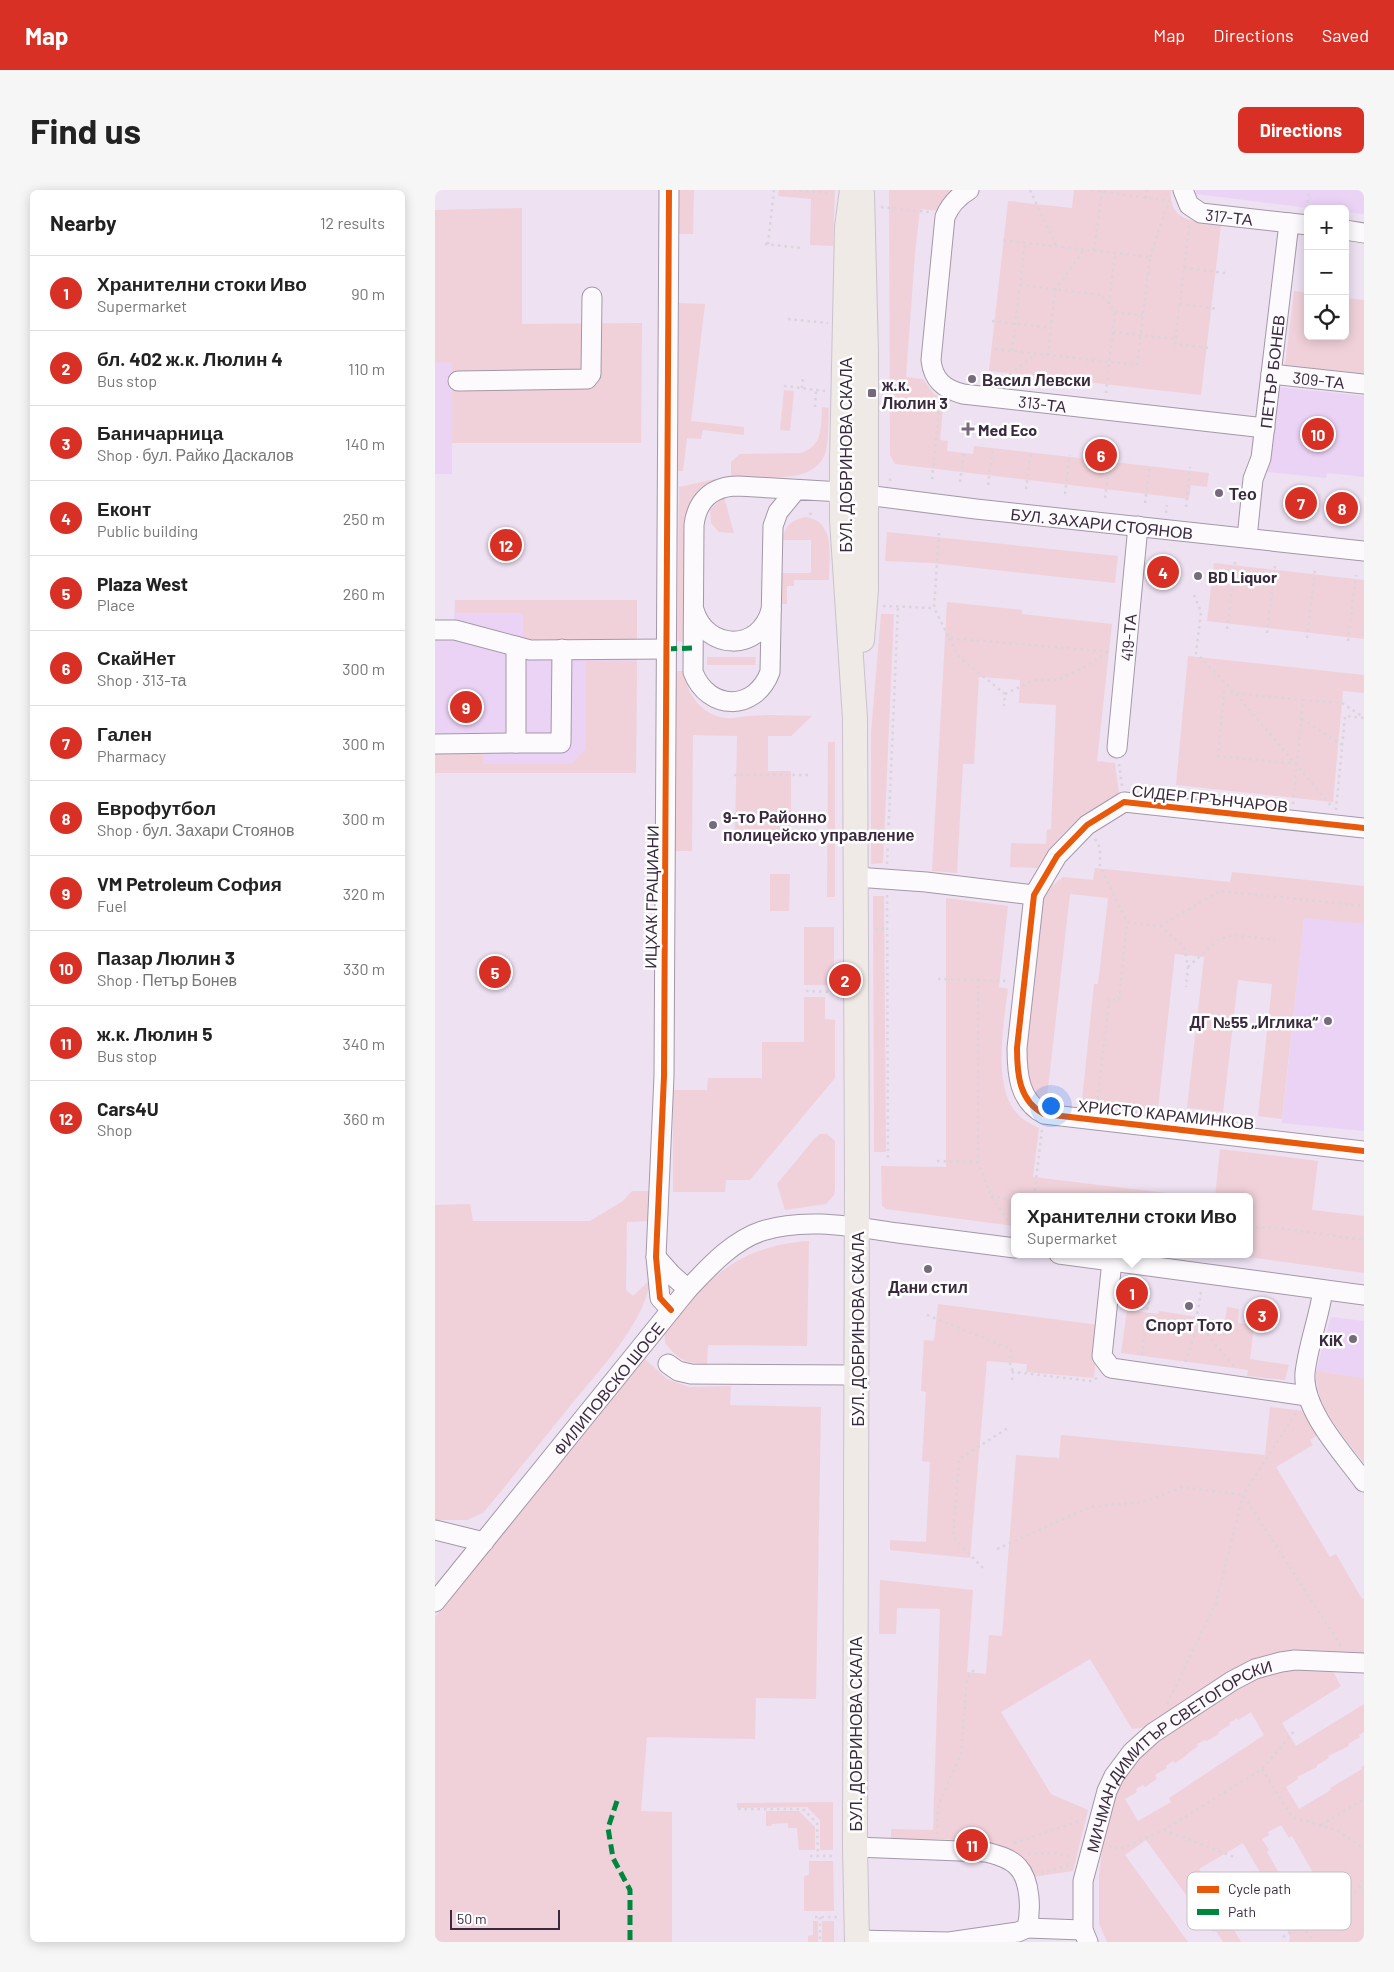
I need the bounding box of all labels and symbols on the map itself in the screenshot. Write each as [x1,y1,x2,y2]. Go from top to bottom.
street label: 317-ТА [1205,204,1254,228]
street label: ПЕТЪР БОНЕВ [1255,314,1288,429]
street label: БУЛ. ДОБРИНОВА СКАЛА [836,357,855,552]
street label: 309-ТА [1292,367,1346,391]
place label: Васил Левски [982,370,1091,389]
marker: Васил Левски [966,373,978,385]
place label: ж.к. Люлин 3 [881,375,948,412]
marker: ж.к. Люлин 3 [866,387,878,399]
street label: 313-ТА [1018,391,1068,415]
pin: 10 [1302,415,1334,453]
place label: Med Eco [978,420,1037,439]
marker: Med Eco [962,423,974,435]
pin: 6 [1085,436,1117,474]
place label: Тео [1229,484,1257,503]
pin: 7 [1285,484,1317,522]
marker: Тео [1213,487,1225,499]
pin: 8 [1326,489,1358,527]
street label: БУЛ. ЗАХАРИ СТОЯНОВ [1010,503,1194,542]
pin: 12 [490,526,522,564]
pin: 4 [1147,553,1179,591]
place label: BD Liquor [1208,567,1277,586]
marker: BD Liquor [1192,570,1204,582]
street label: 419-ТА [1116,613,1139,662]
pin: 9 [450,688,482,726]
street label: СИДЕР ГРЪНЧАРОВ [1131,780,1289,816]
place label: 9-то Районно полицейско управление [723,807,914,844]
marker: 9-то Районно полицейско управление [707,819,719,831]
street label: ИЦХАК ГРАЦИАНИ [640,825,662,969]
pin: 5 [479,953,511,991]
pin: 2 [829,961,861,999]
place label: ДГ №55 „Иглика“ [1189,1012,1318,1031]
marker: ДГ №55 „Иглика“ [1322,1015,1334,1027]
your location [1038,1093,1064,1119]
street label: ХРИСТО КАРАМИНКОВ [1077,1095,1255,1133]
street label: БУЛ. ДОБРИНОВА СКАЛА [848,1231,867,1426]
marker: Дани стил [922,1263,934,1275]
pin: 1 [1116,1274,1148,1312]
place label: Дани стил [888,1277,968,1296]
pin: 3 [1246,1296,1278,1334]
marker: Спорт Тото [1183,1300,1195,1312]
place label: Спорт Тото [1145,1315,1233,1334]
street label: ФИЛИПОВСКО ШОСЕ [548,1318,667,1458]
place label: KiK [1319,1330,1343,1349]
marker: KiK [1347,1333,1359,1345]
street label: БУЛ. ДОБРИНОВА СКАЛА [846,1636,865,1831]
street label: МИЧМАН ДИМИТЪР СВЕТОГОРСКИ [1082,1655,1274,1854]
pin: 11 [956,1826,988,1864]
legend [1187,1872,1351,1930]
text: Cycle path [1228,1880,1291,1897]
text: Path [1228,1903,1256,1920]
scale bar [450,1907,560,1930]

